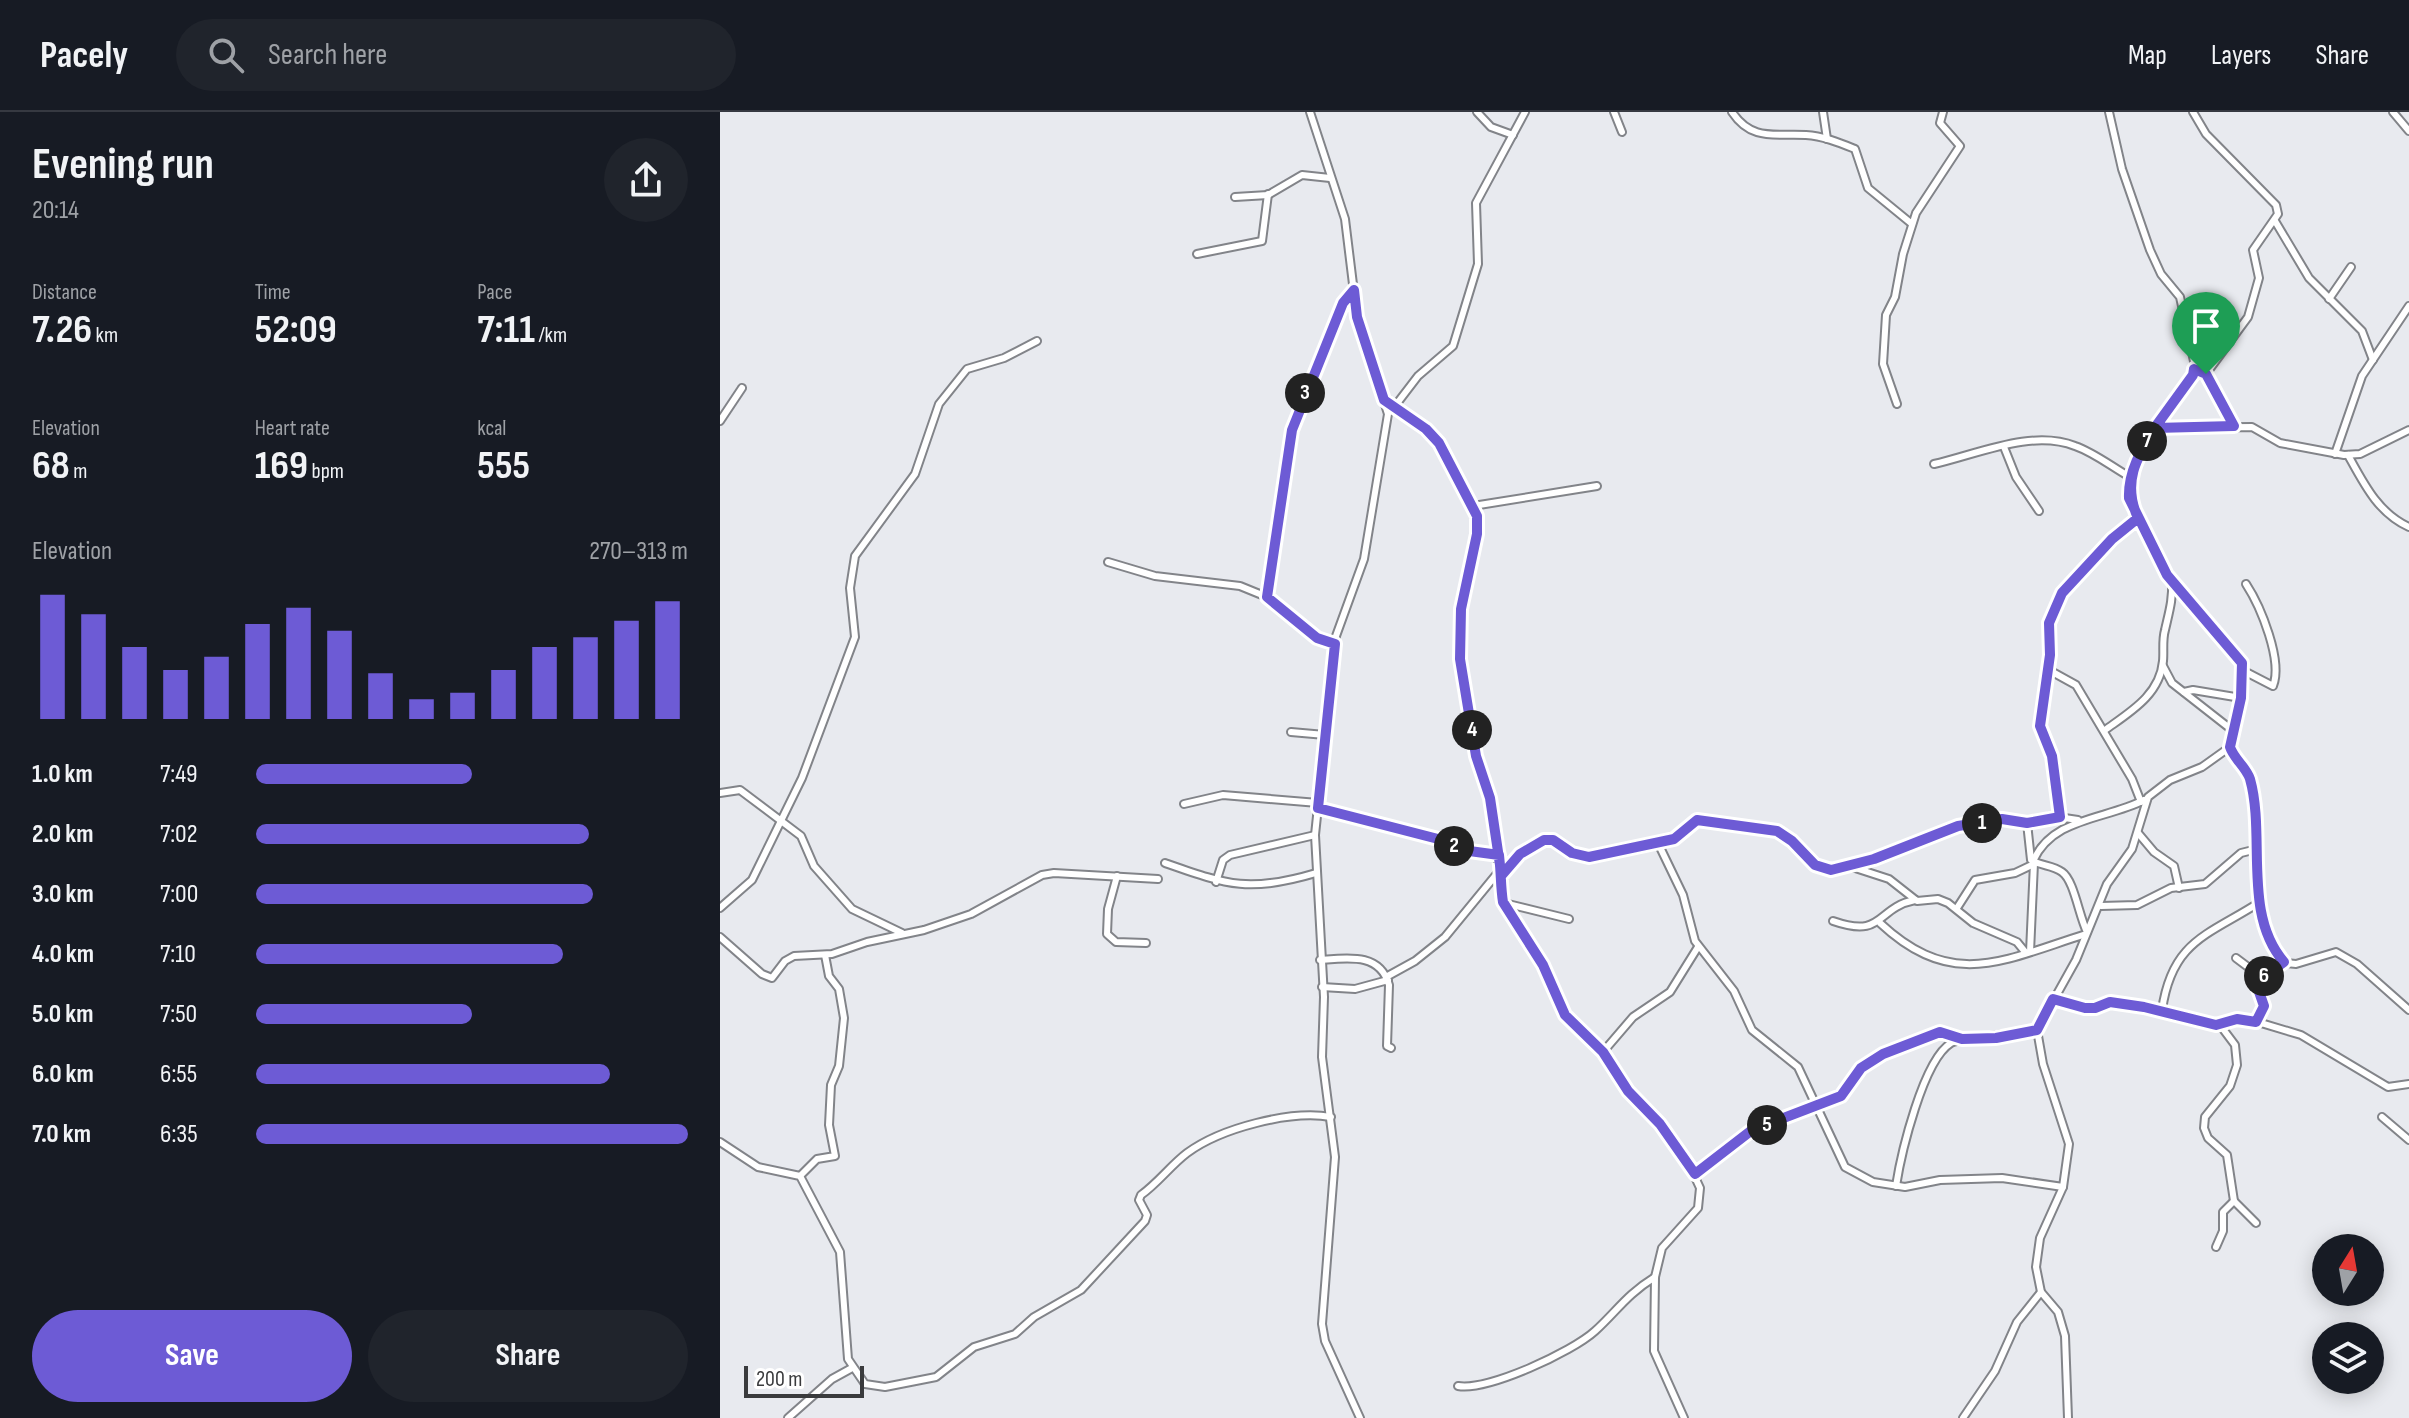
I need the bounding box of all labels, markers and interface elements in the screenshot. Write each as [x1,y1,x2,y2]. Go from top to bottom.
search box [176,19,736,91]
text: Pacely [40,33,128,78]
icon: search [204,33,248,77]
text: Search here [268,37,387,73]
text: Map [2128,39,2167,72]
text: Layers [2211,39,2271,72]
text: Share [2315,39,2369,72]
text: Evening run [32,138,214,191]
button: share [604,138,688,222]
text: 20:14 [32,195,79,226]
text: Distance [32,279,97,306]
text: Time [255,279,291,306]
text: Pace [477,279,512,306]
pin [2172,292,2240,374]
icon: arrive [2184,304,2228,348]
text: 7.26 [32,306,92,354]
text: 52:09 [255,306,337,354]
text: 7:11 [477,306,535,354]
text: km [92,322,118,349]
text: /km [535,322,567,349]
pin: 3 [1285,373,1325,413]
text: 3 [1300,379,1310,406]
text: Elevation [32,415,100,442]
text: Heart rate [255,415,330,442]
text: kcal [477,415,506,442]
pin: 7 [2127,421,2167,461]
text: 7 [2142,427,2152,454]
text: 68 [32,442,70,490]
text: 169 [255,442,308,490]
text: 555 [477,442,530,490]
text: m [70,458,87,485]
text: bpm [308,458,344,485]
text: Elevation [32,536,112,567]
text: 270–313 m [589,536,688,567]
pin: 4 [1452,710,1492,750]
text: 4 [1467,716,1477,743]
text: 1.0 km [32,759,93,790]
text: 7:49 [160,759,198,790]
pin: 1 [1962,803,2002,843]
text: 1 [1978,809,1986,836]
text: 2.0 km [32,819,93,850]
text: 7:02 [160,819,197,850]
pin: 2 [1434,826,1474,866]
text: 2 [1449,832,1459,859]
text: 3.0 km [32,879,94,910]
text: 7:00 [160,879,198,910]
text: 4.0 km [32,939,94,970]
text: 7:10 [160,939,196,970]
pin: 6 [2244,956,2284,996]
text: 6 [2259,962,2269,989]
text: 5.0 km [32,999,93,1030]
text: 7:50 [160,999,197,1030]
text: 6.0 km [32,1059,94,1090]
text: 6:55 [160,1059,197,1090]
pin: 5 [1747,1105,1787,1145]
text: 5 [1762,1111,1772,1138]
text: 7.0 km [32,1119,91,1150]
text: 6:35 [160,1119,198,1150]
north arrow [2312,1234,2384,1306]
map controls [2312,1234,2384,1394]
button: Save [32,1310,352,1402]
button: Share [368,1310,688,1402]
button: layers [2312,1322,2384,1394]
scale bar [744,1362,864,1398]
text: 200 m [756,1366,802,1393]

